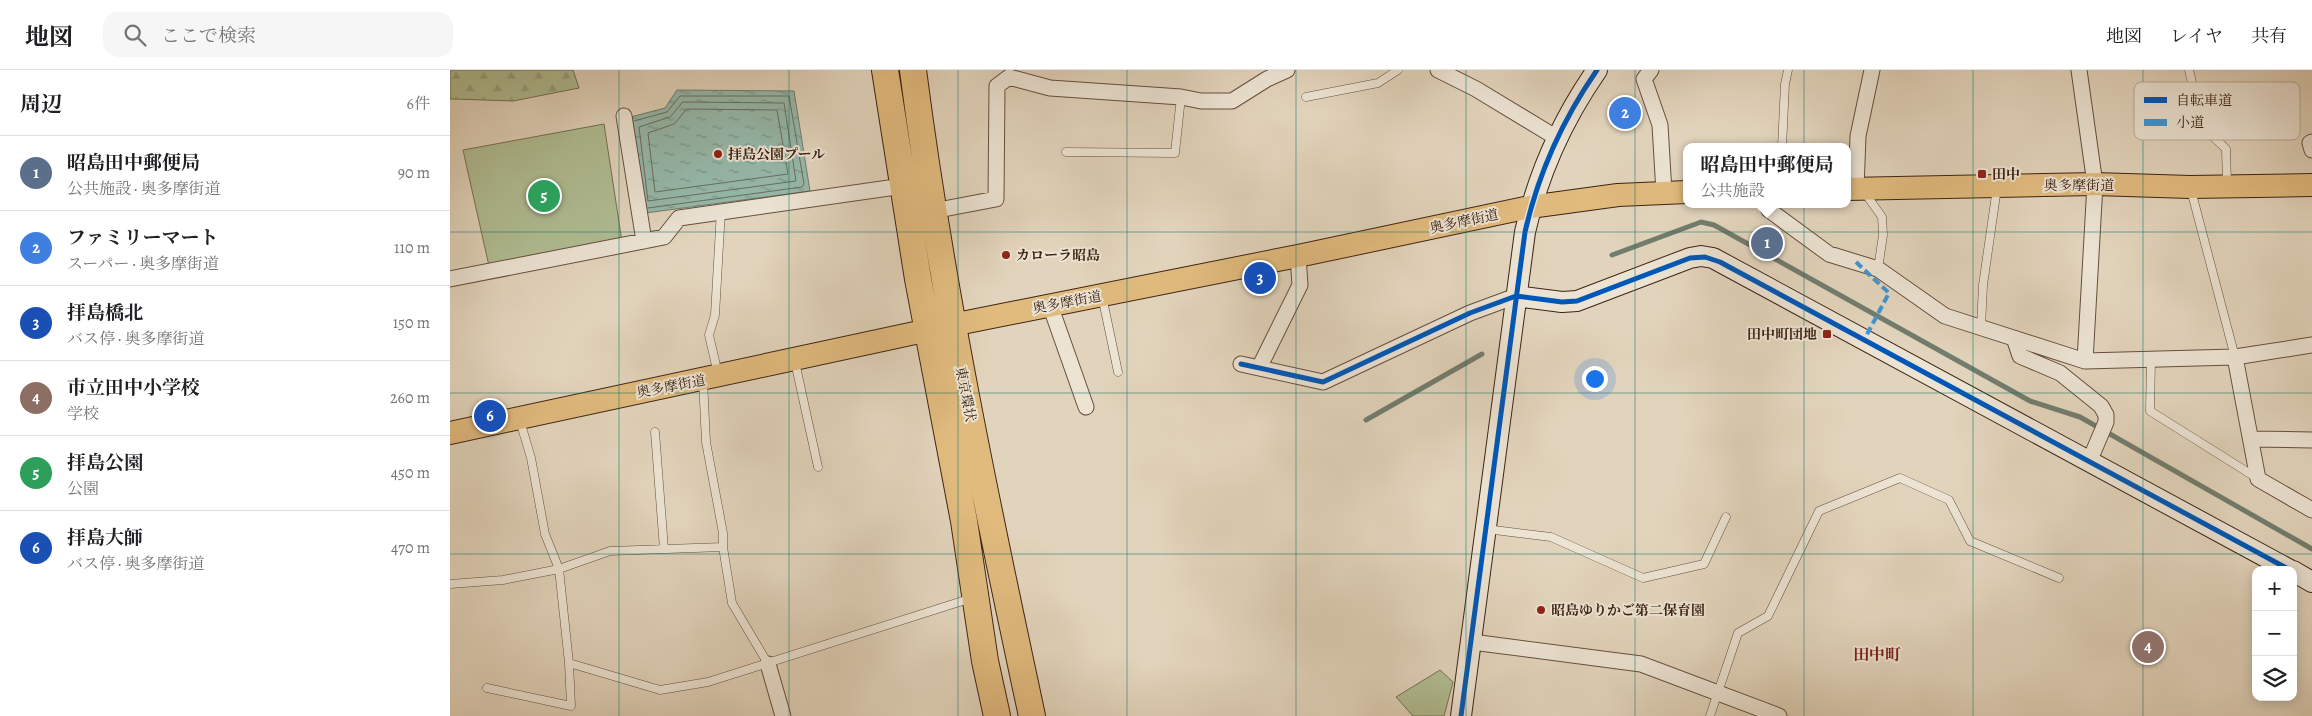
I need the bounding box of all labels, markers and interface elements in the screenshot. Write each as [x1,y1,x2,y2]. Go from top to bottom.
search box [103,12,453,57]
text: 地図 [25,21,73,53]
icon: search [121,21,149,49]
text: ここで検索 [161,23,256,49]
text: 地図 [2106,24,2142,48]
text: レイヤ [2170,24,2223,48]
text: 共有 [2251,24,2287,48]
legend [2134,82,2300,140]
text: 周辺 [20,90,62,118]
text: 自転車道 [2176,91,2232,110]
text: 6件 [407,93,430,115]
pin: 2 [1609,94,1641,132]
text: 小道 [2176,113,2204,132]
popup [1683,143,1851,208]
place label: 拝島公園プール [728,145,825,164]
marker: 拝島公園プール [712,148,724,160]
text: 昭島田中郵便局 [67,150,200,176]
text: 昭島田中郵便局 [1700,152,1834,178]
text: 1 [33,162,39,184]
text: 90 m [398,162,430,184]
place label: 田中 [1992,165,2020,184]
marker: 田中 [1976,168,1988,180]
street label: 奥多摩街道 [2044,176,2114,195]
pin: 5 [528,177,560,215]
text: 公共施設 · 奥多摩街道 [67,178,221,200]
text: 公共施設 [1700,180,1765,202]
street label: 奥多摩街道 [1428,205,1500,238]
pin: 1 [1751,224,1783,262]
text: ファミリーマート [67,225,219,251]
text: 2 [32,237,40,259]
text: 110 m [394,237,430,259]
place label: カローラ昭島 [1016,246,1100,265]
marker: カローラ昭島 [1000,249,1012,261]
text: スーパー · 奥多摩街道 [67,253,219,275]
pin: 3 [1244,259,1276,297]
street label: 奥多摩街道 [1031,286,1103,318]
text: 拝島橋北 [67,300,143,326]
text: 3 [33,312,39,334]
text: 150 m [393,312,430,334]
place label: 田中町団地 [1747,325,1817,344]
text: バス停 · 奥多摩街道 [67,328,205,350]
marker: 田中町団地 [1821,328,1833,340]
street label: 東京環状 [951,365,980,423]
your location [1582,366,1608,392]
street label: 奥多摩街道 [635,370,707,402]
text: 市立田中小学校 [67,375,200,401]
text: 4 [32,387,40,409]
text: 260 m [390,387,430,409]
pin: 6 [474,397,506,435]
text: 学校 [67,403,99,425]
text: 拝島公園 [67,450,143,476]
text: 5 [33,462,39,484]
text: 450 m [391,462,430,484]
text: 公園 [67,478,99,500]
text: 拝島大師 [67,525,143,551]
text: 6 [32,537,40,559]
text: 470 m [391,537,430,559]
text: バス停 · 奥多摩街道 [67,553,205,575]
map controls [2252,566,2297,701]
button: + [2252,566,2297,611]
place label: 昭島ゆりかご第二保育園 [1551,601,1705,620]
marker: 昭島ゆりかご第二保育園 [1535,604,1547,616]
button: − [2252,611,2297,656]
pin: 4 [2132,628,2164,666]
district label: 田中町 [1853,644,1901,666]
button: layers [2252,656,2297,701]

